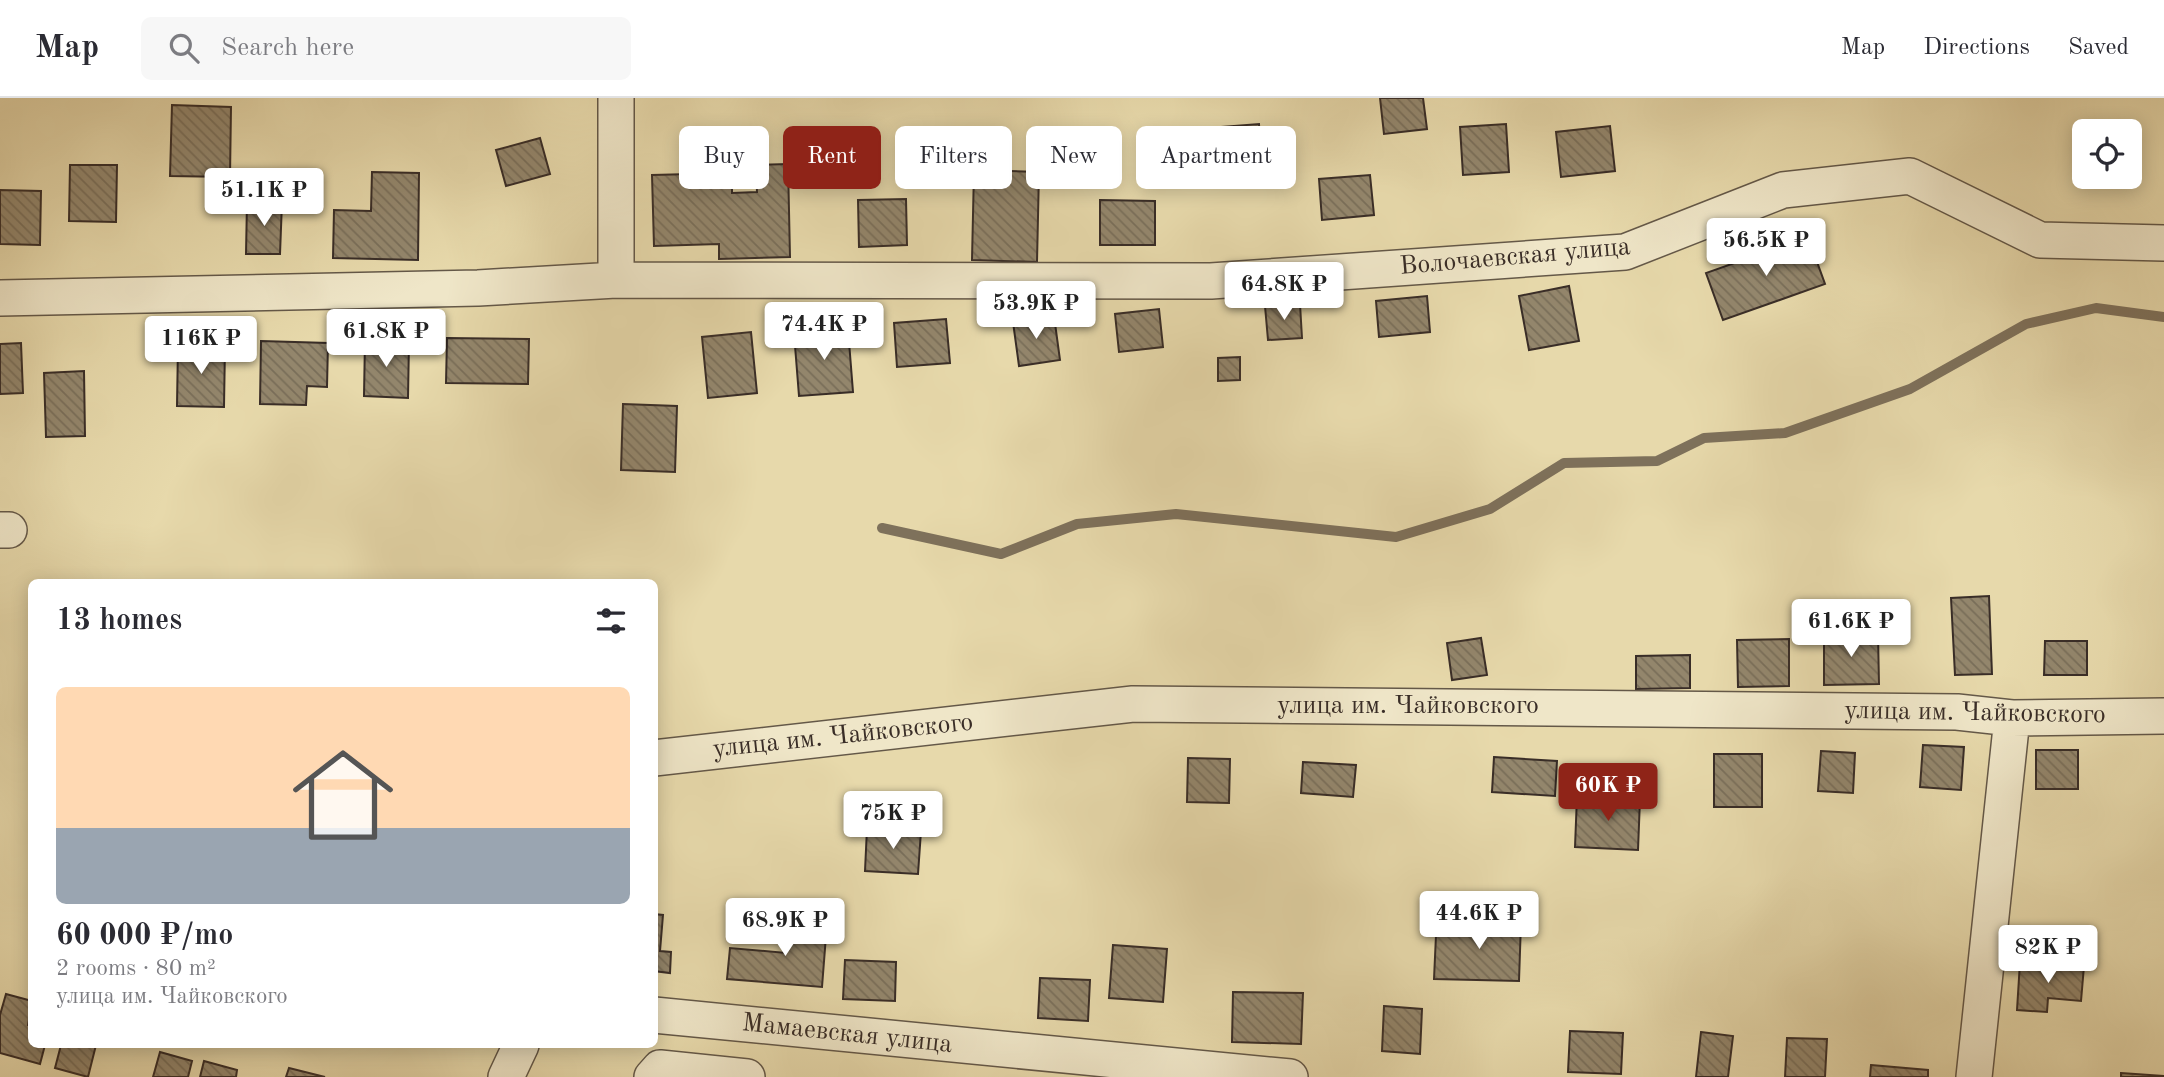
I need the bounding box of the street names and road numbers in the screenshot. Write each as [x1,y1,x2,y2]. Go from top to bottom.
street label: Волочаевская улица [1398,234,1632,280]
street label: улица им. Чайковского [1277,693,1539,719]
street label: улица им. Чайковского [1844,698,2106,728]
street label: улица им. Чайковского [711,709,975,763]
street label: Мамаевская улица [741,1010,954,1058]

